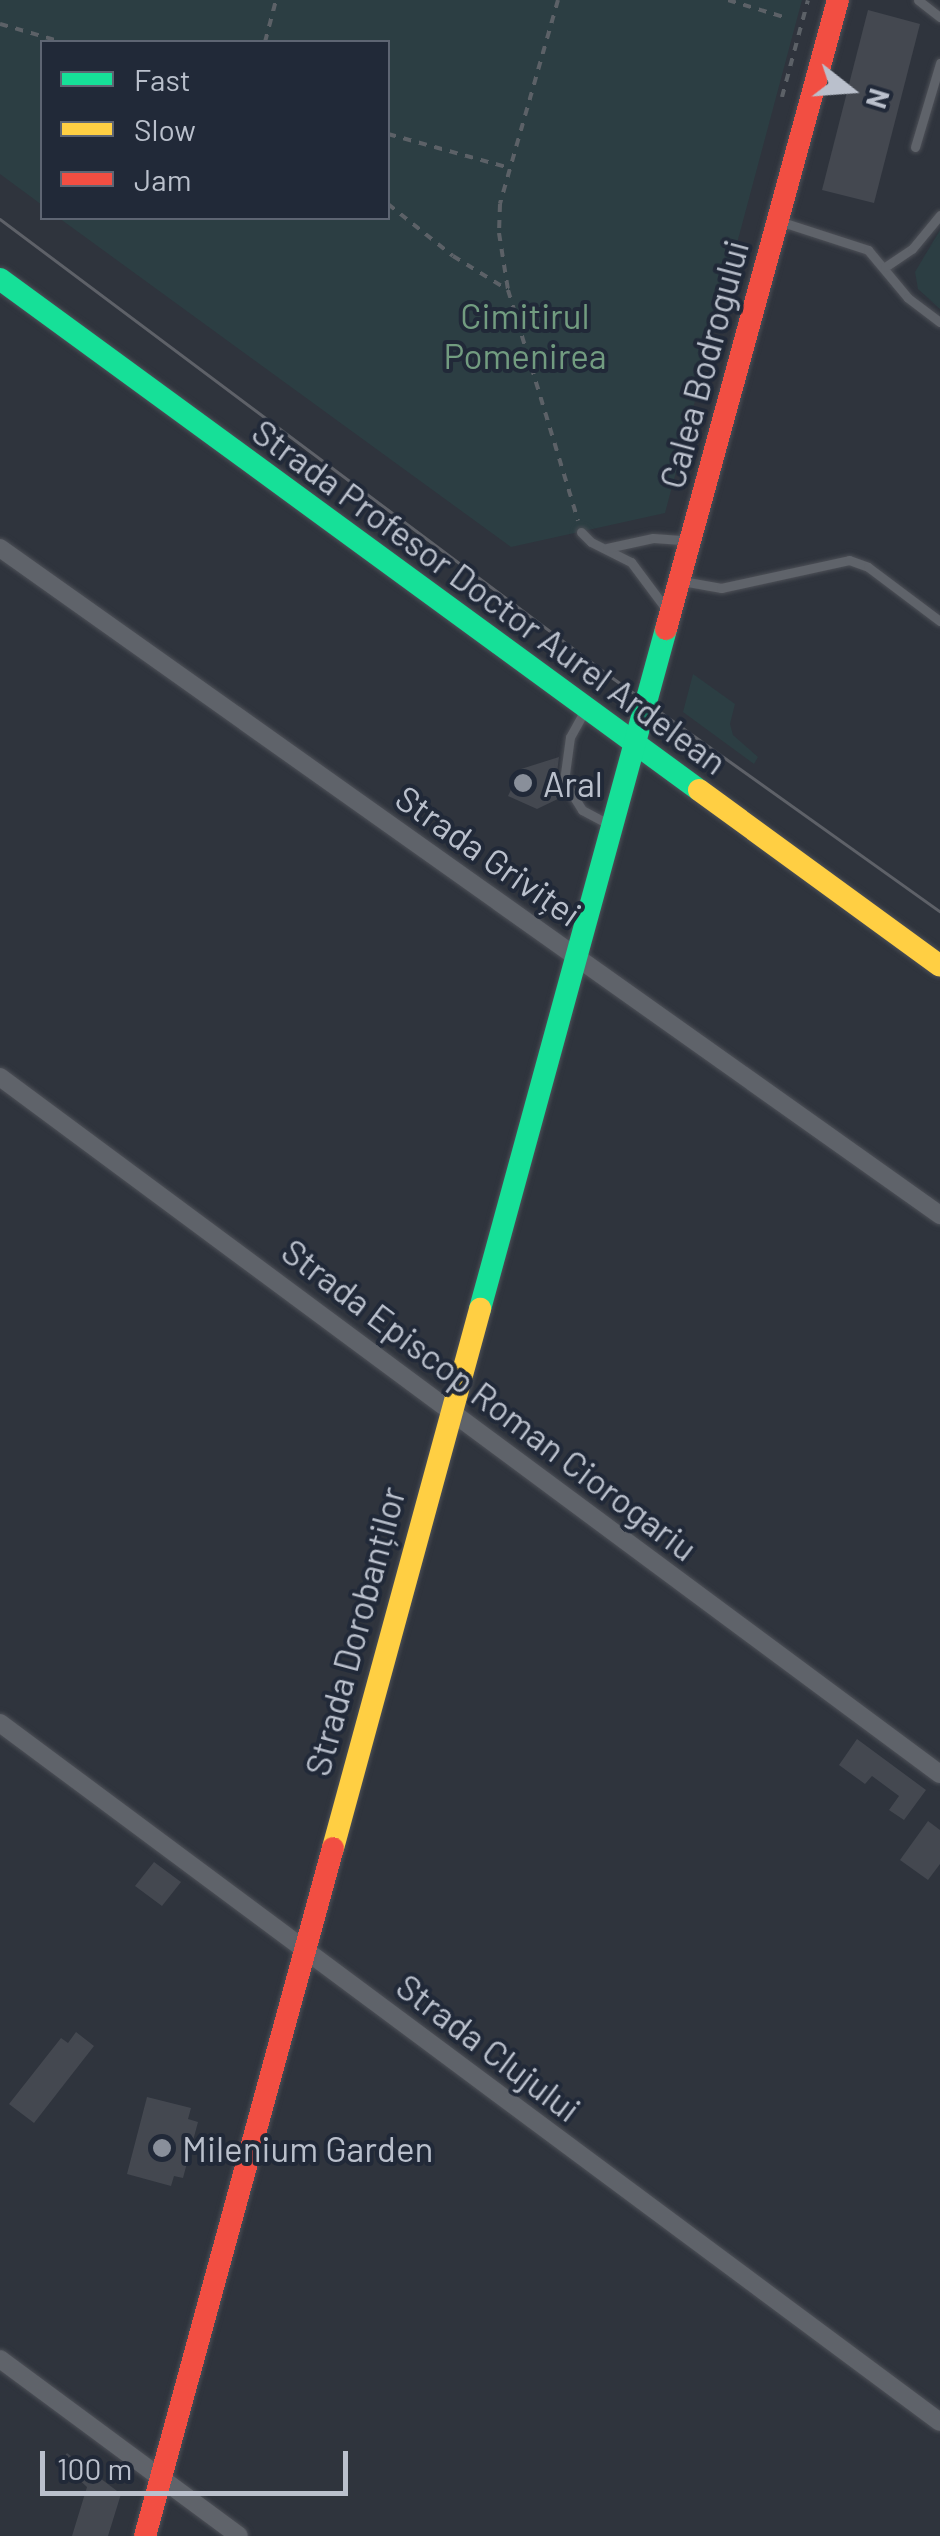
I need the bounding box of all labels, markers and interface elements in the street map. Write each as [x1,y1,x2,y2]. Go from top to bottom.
legend [40,40,390,220]
north arrow [800,40,900,140]
text: Fast [134,61,191,97]
text: N [860,85,898,113]
text: Slow [134,111,196,147]
text: Jam [134,161,191,197]
street label: Calea Bodrogului [650,235,756,493]
park label: Cimitirul Pomenirea [443,294,607,376]
street label: Strada Profesor Doctor Aurel Ardelean [245,410,735,782]
place label: Aral [543,762,603,804]
marker: Aral [512,772,534,794]
street label: Strada Griviței [388,776,590,934]
street label: Strada Episcop Roman Ciorogariu [274,1229,706,1569]
street label: Strada Dorobanților [295,1482,413,1780]
street label: Strada Clujului [389,1964,589,2130]
place label: Milenium Garden [182,2127,433,2169]
marker: Milenium Garden [151,2137,173,2159]
scale bar [45,2431,352,2493]
text: 100 m [57,2450,132,2486]

